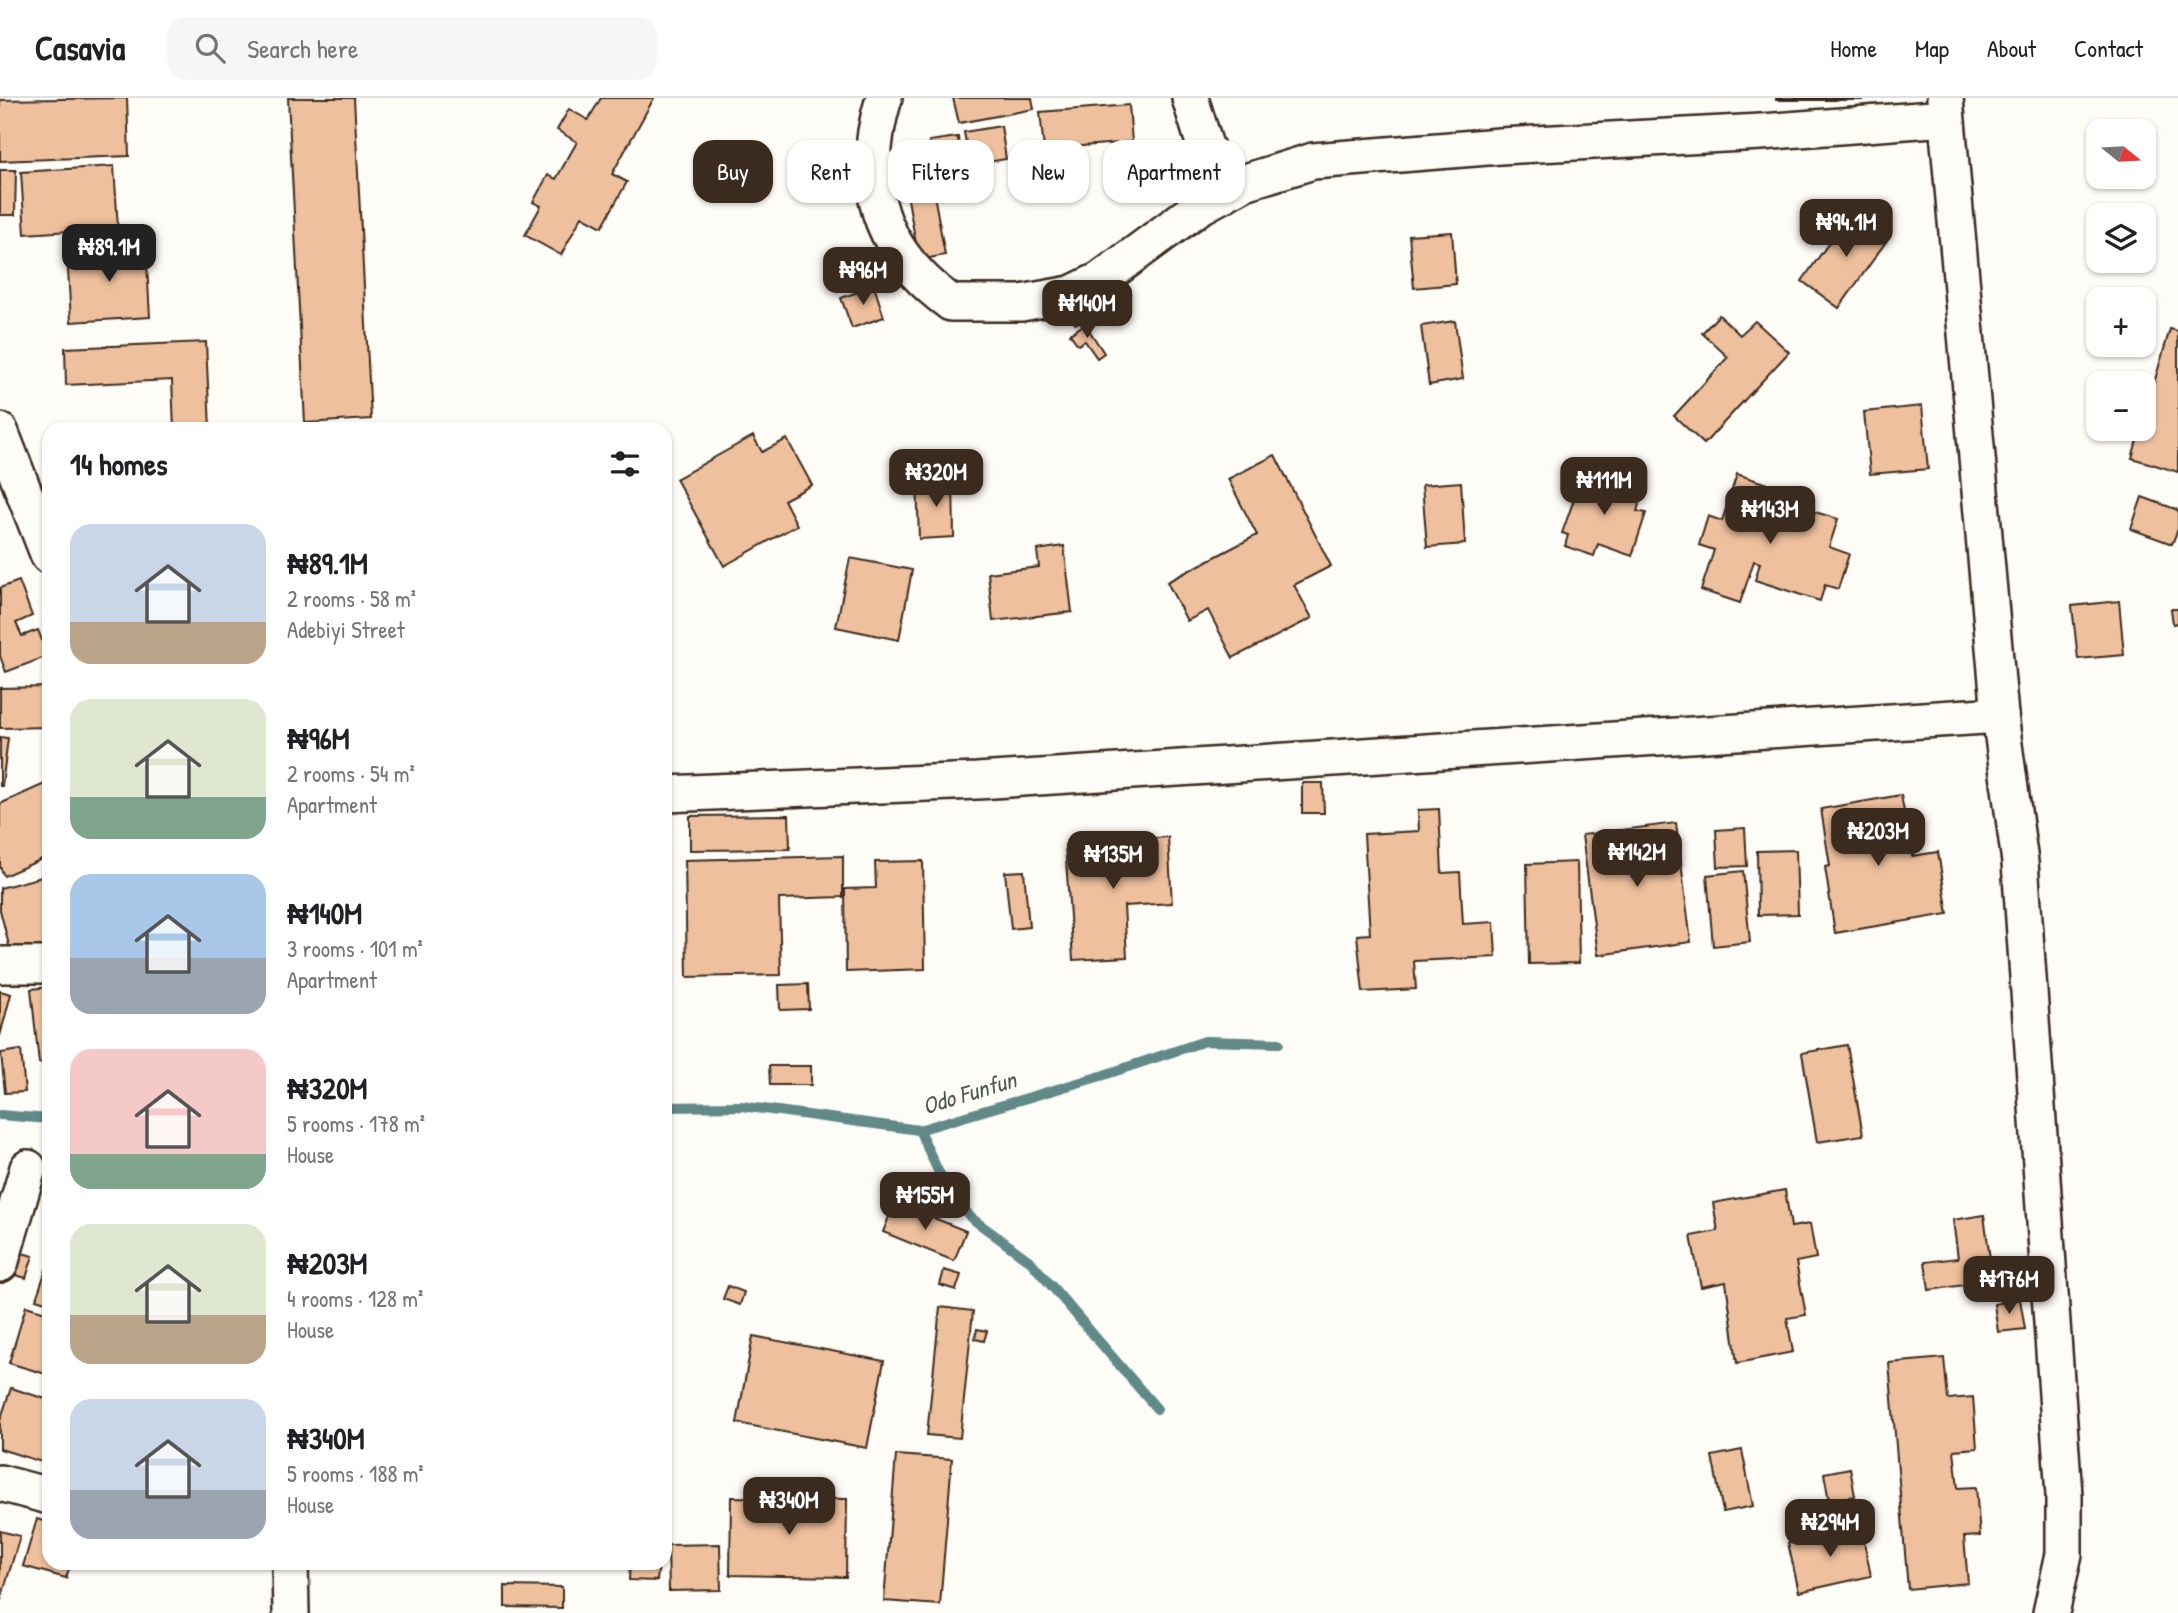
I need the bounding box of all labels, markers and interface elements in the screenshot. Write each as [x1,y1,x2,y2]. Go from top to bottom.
search box [167,17,657,80]
text: Casavia [35,26,125,70]
icon: search [191,29,229,67]
text: Search here [247,31,358,66]
text: Home [1830,32,1877,64]
text: Map [1915,32,1949,64]
text: About [1987,32,2036,64]
text: Contact [2074,32,2143,64]
north arrow [2086,119,2156,189]
map controls [2086,119,2156,441]
chip: Buy [693,140,773,203]
chip: Rent [787,140,874,203]
chip: Filters [888,140,994,203]
chip: New [1008,140,1089,203]
chip: Apartment [1103,140,1245,203]
pin: ₦94.1M [1789,200,1903,259]
button: layers [2086,203,2156,273]
text: ₦94.1M [1816,206,1876,237]
pin: ₦89.1M [52,225,166,284]
text: ₦89.1M [78,231,140,262]
pin: ₦96M [822,248,904,307]
text: ₦96M [839,254,887,285]
pin: ₦140M [1038,280,1136,340]
text: ₦140M [1058,287,1116,318]
button: + [2086,287,2156,357]
button: − [2086,371,2156,441]
text: 14 homes [70,444,168,484]
icon: filters [606,445,644,483]
pin: ₦320M [887,450,985,509]
text: ₦320M [905,456,967,487]
pin: ₦111M [1555,458,1653,517]
text: ₦111M [1576,464,1632,495]
pin: ₦143M [1721,486,1819,546]
text: ₦143M [1741,493,1799,524]
text: ₦89.1M [287,543,368,583]
icon: home [126,552,210,636]
text: 2 rooms · 58 m² [287,583,416,614]
text: Adebiyi Street [287,614,405,645]
text: ₦96M [287,718,350,758]
icon: home [126,727,210,811]
text: 2 rooms · 54 m² [287,758,415,789]
text: Apartment [287,789,377,820]
pin: ₦203M [1829,808,1927,868]
text: ₦203M [1847,815,1909,846]
pin: ₦142M [1588,830,1686,889]
pin: ₦135M [1064,832,1162,891]
text: ₦142M [1608,836,1666,867]
text: ₦135M [1084,838,1142,869]
text: ₦140M [287,893,362,933]
icon: home [126,902,210,986]
text: 3 rooms · 101 m² [287,933,423,964]
text: Apartment [287,964,377,995]
water label: Odo Funfun [918,1062,1022,1121]
text: ₦320M [287,1068,367,1108]
icon: home [126,1077,210,1161]
text: 5 rooms · 178 m² [287,1108,425,1139]
text: House [287,1139,334,1170]
pin: ₦155M [876,1172,974,1232]
text: ₦155M [896,1179,954,1210]
text: ₦203M [287,1243,367,1283]
icon: home [126,1252,210,1336]
pin: ₦176M [1960,1256,2058,1316]
text: ₦176M [1979,1263,2039,1294]
text: 4 rooms · 128 m² [287,1283,423,1314]
text: House [287,1314,334,1345]
text: ₦340M [287,1418,365,1458]
icon: home [126,1427,210,1511]
text: 5 rooms · 188 m² [287,1458,424,1489]
pin: ₦340M [740,1478,838,1537]
text: ₦340M [759,1484,819,1515]
text: House [287,1489,334,1520]
pin: ₦294M [1781,1500,1879,1559]
text: ₦294M [1801,1506,1859,1537]

